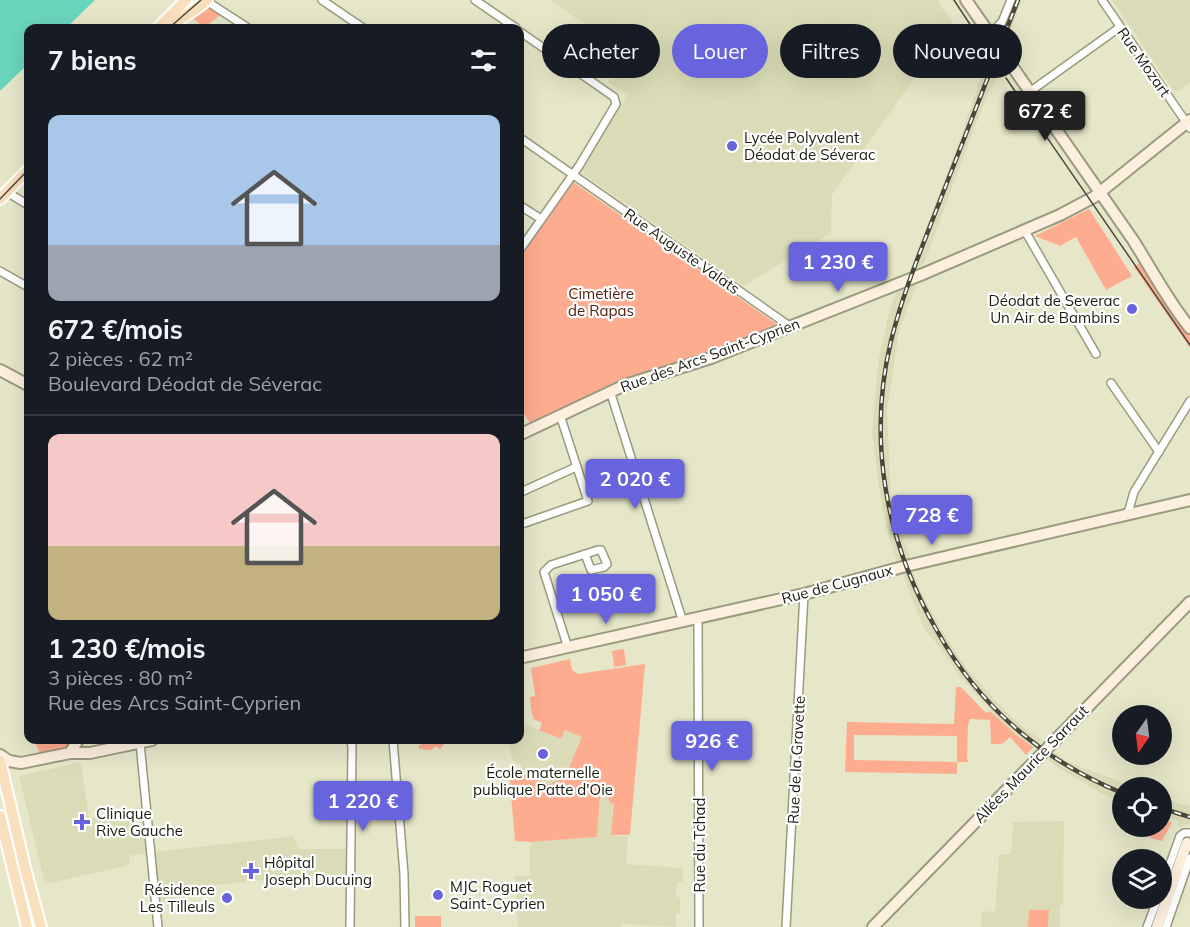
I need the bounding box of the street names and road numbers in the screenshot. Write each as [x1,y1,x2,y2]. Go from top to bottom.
street label: Rue Mozart [1113,24,1175,100]
street label: Rue Auguste Valats [620,204,744,298]
street label: Rue des Arcs Saint-Cyprien [618,314,802,396]
street label: Rue de Cugnaux [779,560,895,608]
street label: Rue de la Gravette [783,695,809,825]
street label: Allées Maurice Sarraut [970,701,1092,827]
street label: Rue du Tchad [690,798,709,892]

